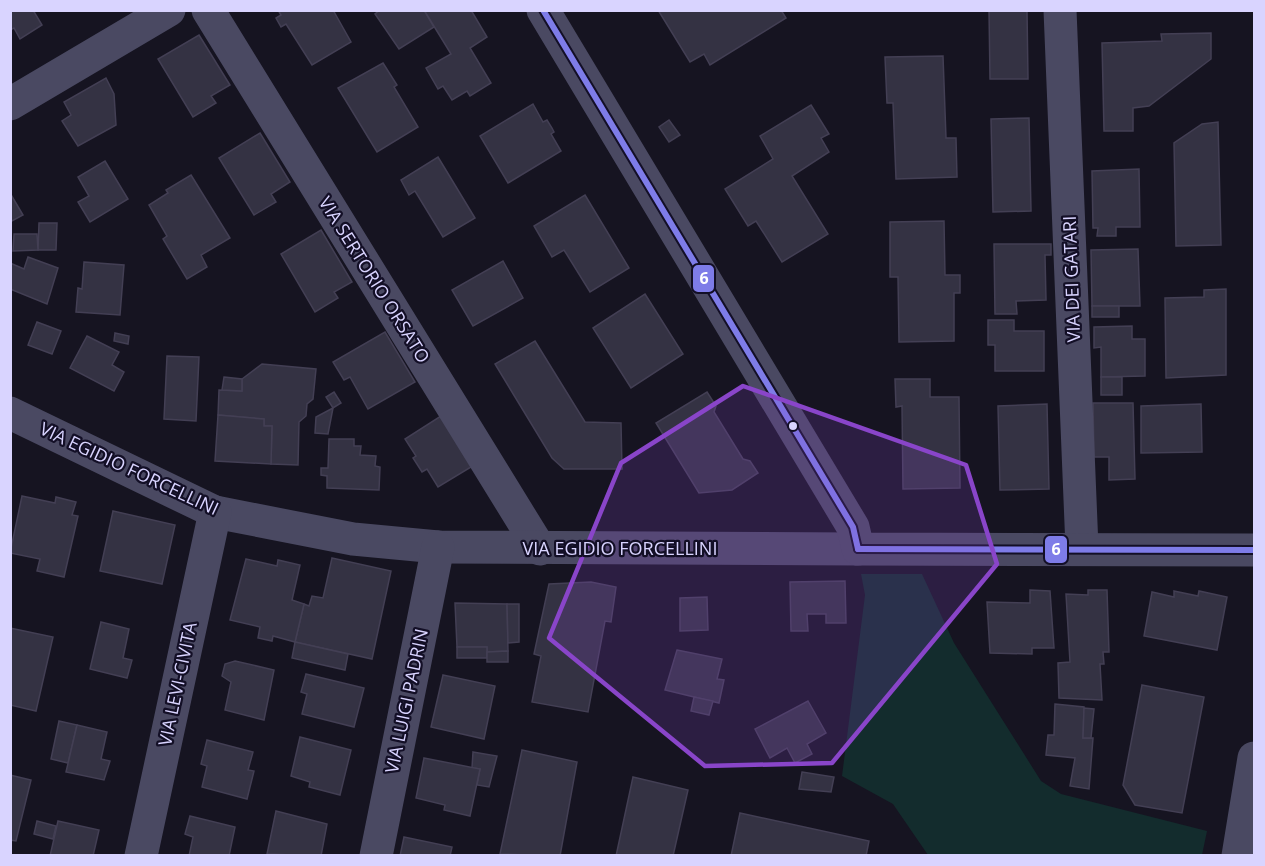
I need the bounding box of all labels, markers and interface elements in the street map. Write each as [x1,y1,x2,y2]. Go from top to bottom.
street label: VIA SERTORIO ORSATO [314,192,436,367]
street label: VIA DEI GATARI [1057,215,1085,343]
line badge: 6 [692,264,715,293]
text: 6 [699,267,709,289]
street label: VIA EGIDIO FORCELLINI [36,416,223,520]
unlabelled marker [787,420,799,432]
line badge: 6 [1044,535,1068,564]
street label: VIA EGIDIO FORCELLINI [523,536,717,560]
text: 6 [1051,538,1061,560]
street label: VIA LEVI-CIVITA [152,619,202,748]
street label: VIA LUIGI PADRIN [379,626,433,775]

